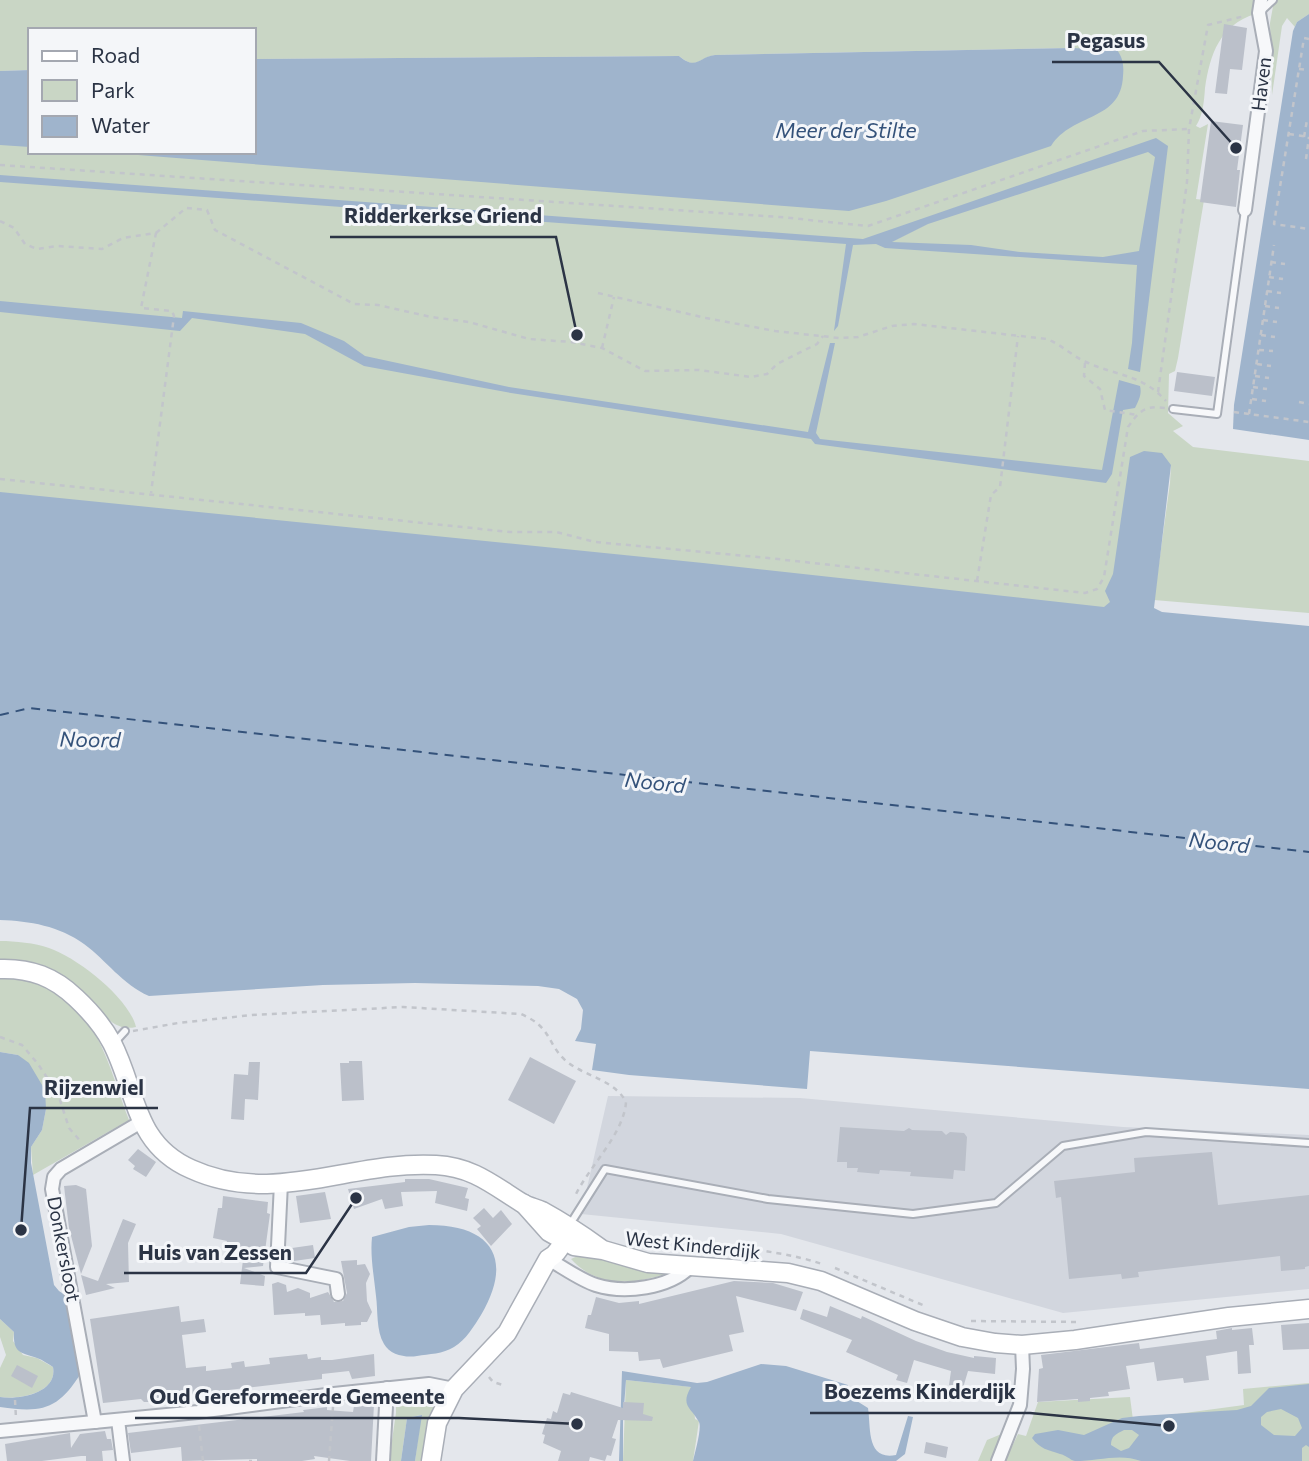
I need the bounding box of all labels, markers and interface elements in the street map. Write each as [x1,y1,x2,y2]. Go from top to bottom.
callout: Pegasus [1052,20,1159,62]
text: Pegasus [1067,27,1145,52]
legend [28,28,256,154]
text: Road [91,42,140,67]
street label: Haven [1246,56,1275,112]
text: Park [91,77,135,102]
text: Water [91,112,150,137]
water label: Meer der Stilte [775,117,917,142]
callout: Ridderkerkse Griend [330,195,556,237]
text: Ridderkerkse Griend [344,202,542,227]
water label: Noord [59,725,122,752]
water label: Noord [623,766,688,797]
water label: Noord [1187,826,1252,857]
callout: Rijzenwiel [30,1066,158,1108]
text: Rijzenwiel [44,1074,144,1099]
street label: Donkersloot [43,1194,86,1304]
street label: West Kinderdijk [624,1226,762,1263]
callout: Huis van Zessen [124,1231,306,1273]
text: Huis van Zessen [138,1239,292,1264]
callout: Boezems Kinderdijk [810,1371,1030,1413]
callout: Oud Gereformeerde Gemeente [135,1376,459,1418]
text: Boezems Kinderdijk [824,1378,1016,1403]
text: Oud Gereformeerde Gemeente [149,1383,445,1408]

